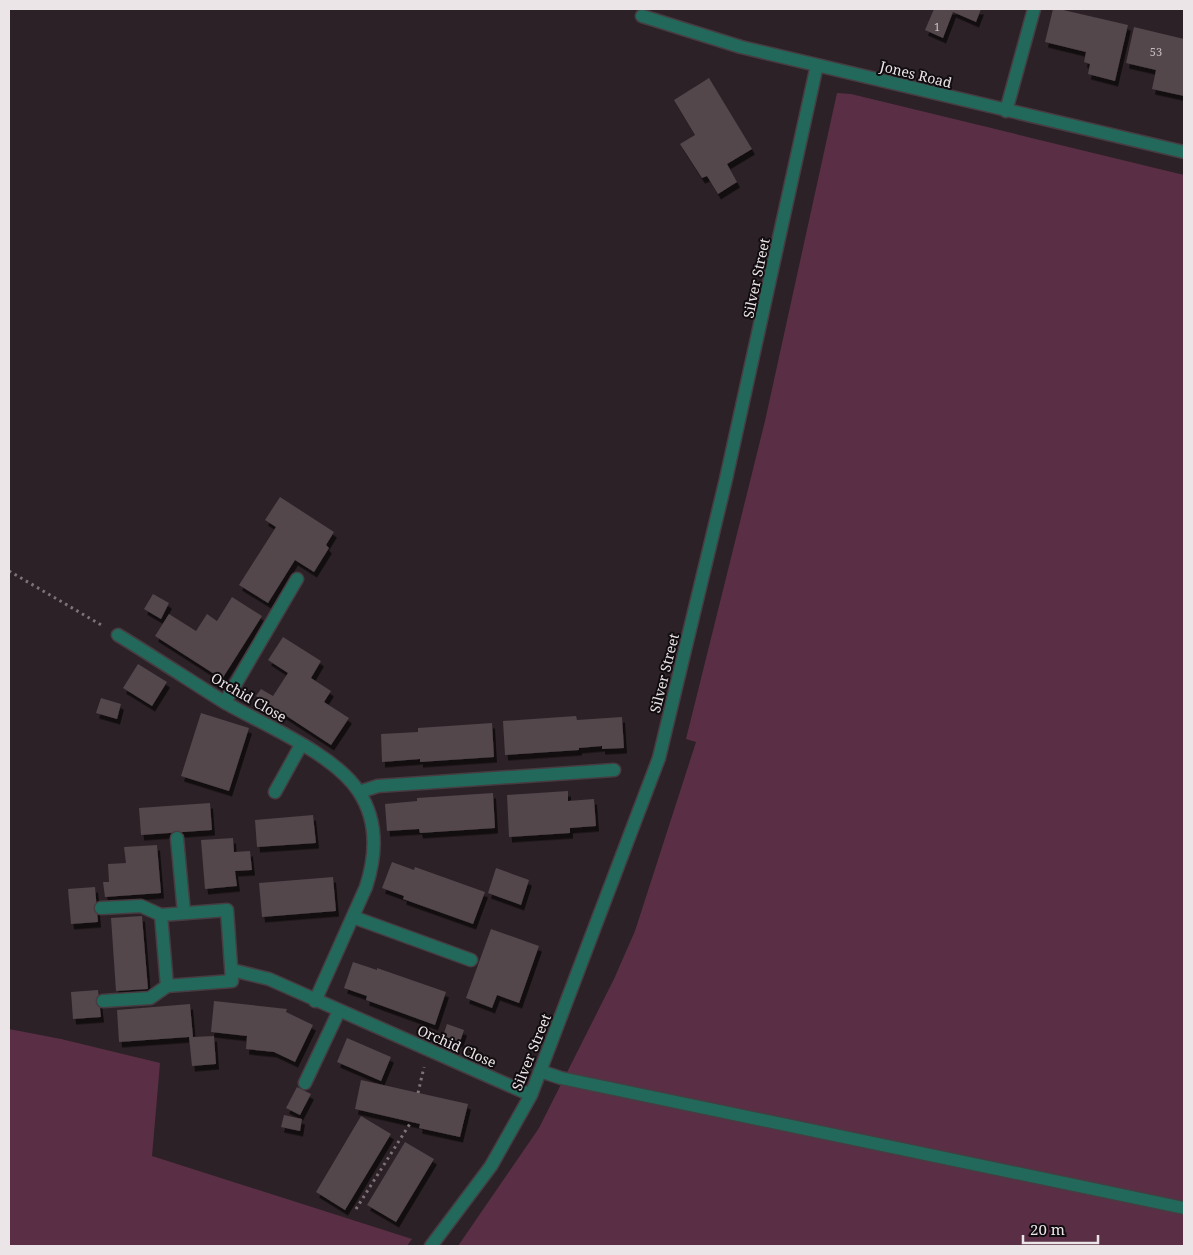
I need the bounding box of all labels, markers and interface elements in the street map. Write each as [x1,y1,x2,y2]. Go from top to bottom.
house number: 1 [934,19,940,34]
house number: 53 [1150,44,1162,59]
street label: Jones Road [877,56,954,92]
street label: Silver Street [738,236,774,320]
street label: Silver Street [645,631,683,715]
street label: Orchid Close [208,668,290,726]
street label: Silver Street [507,1011,555,1093]
street label: Orchid Close [415,1020,499,1072]
scale bar [1023,1212,1098,1244]
text: 20 m [1030,1219,1065,1239]

